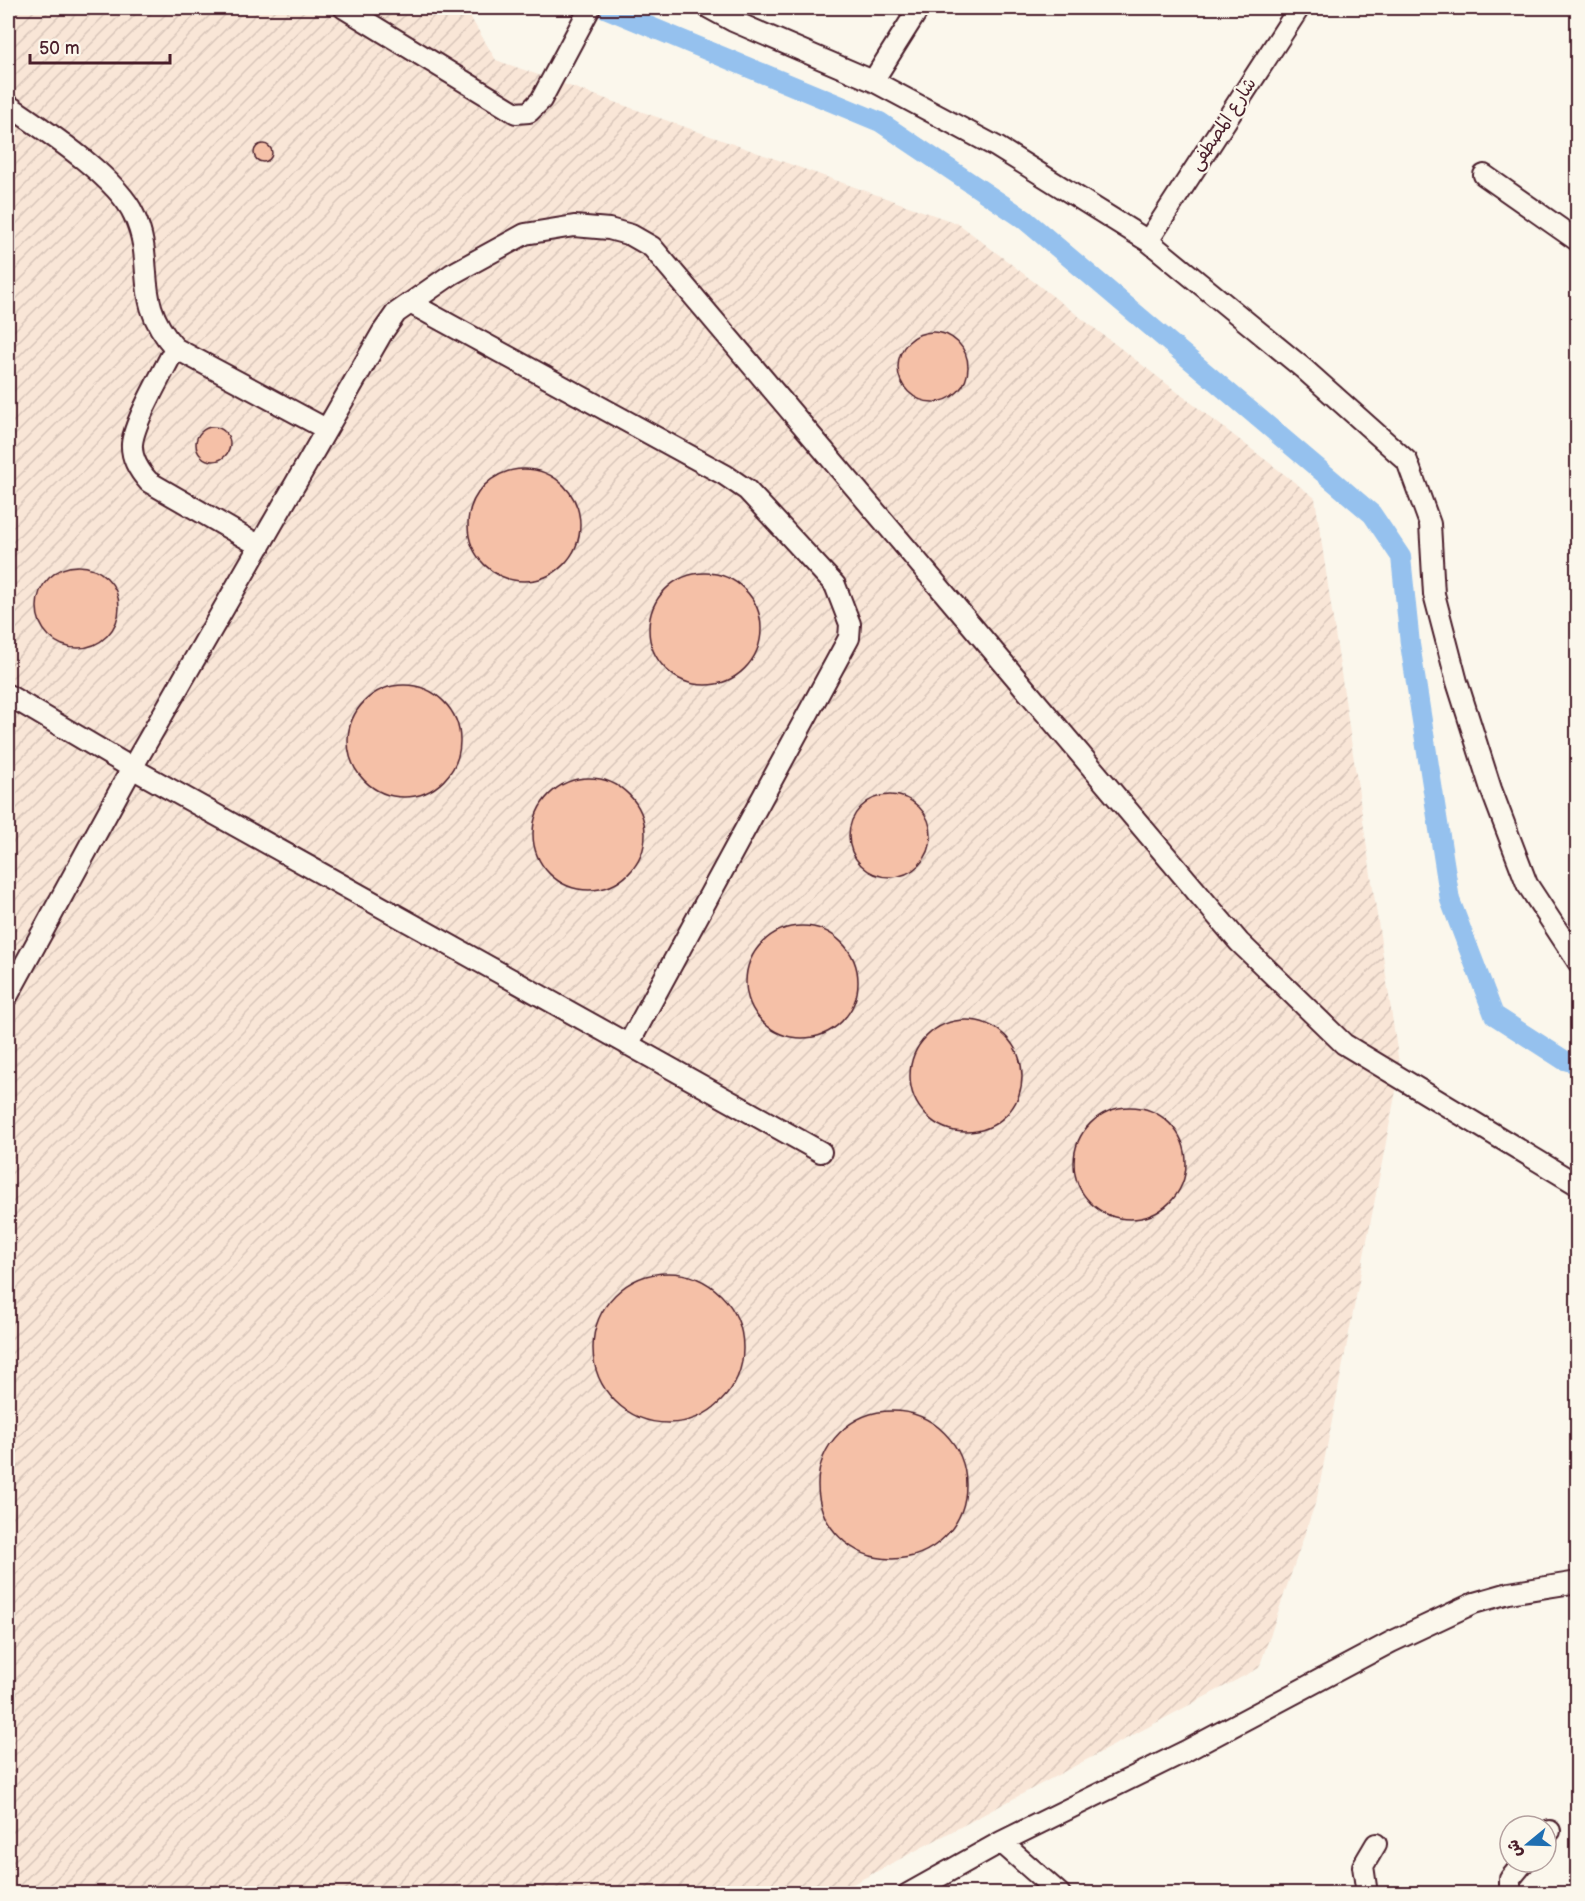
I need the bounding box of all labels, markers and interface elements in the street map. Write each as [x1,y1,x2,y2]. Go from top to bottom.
scale bar [30,27,170,65]
text: 50 m [39,38,80,59]
street label: شارع المصطفى [1185,74,1262,175]
north arrow [1498,1814,1558,1874]
text: ش [1503,1837,1527,1860]

